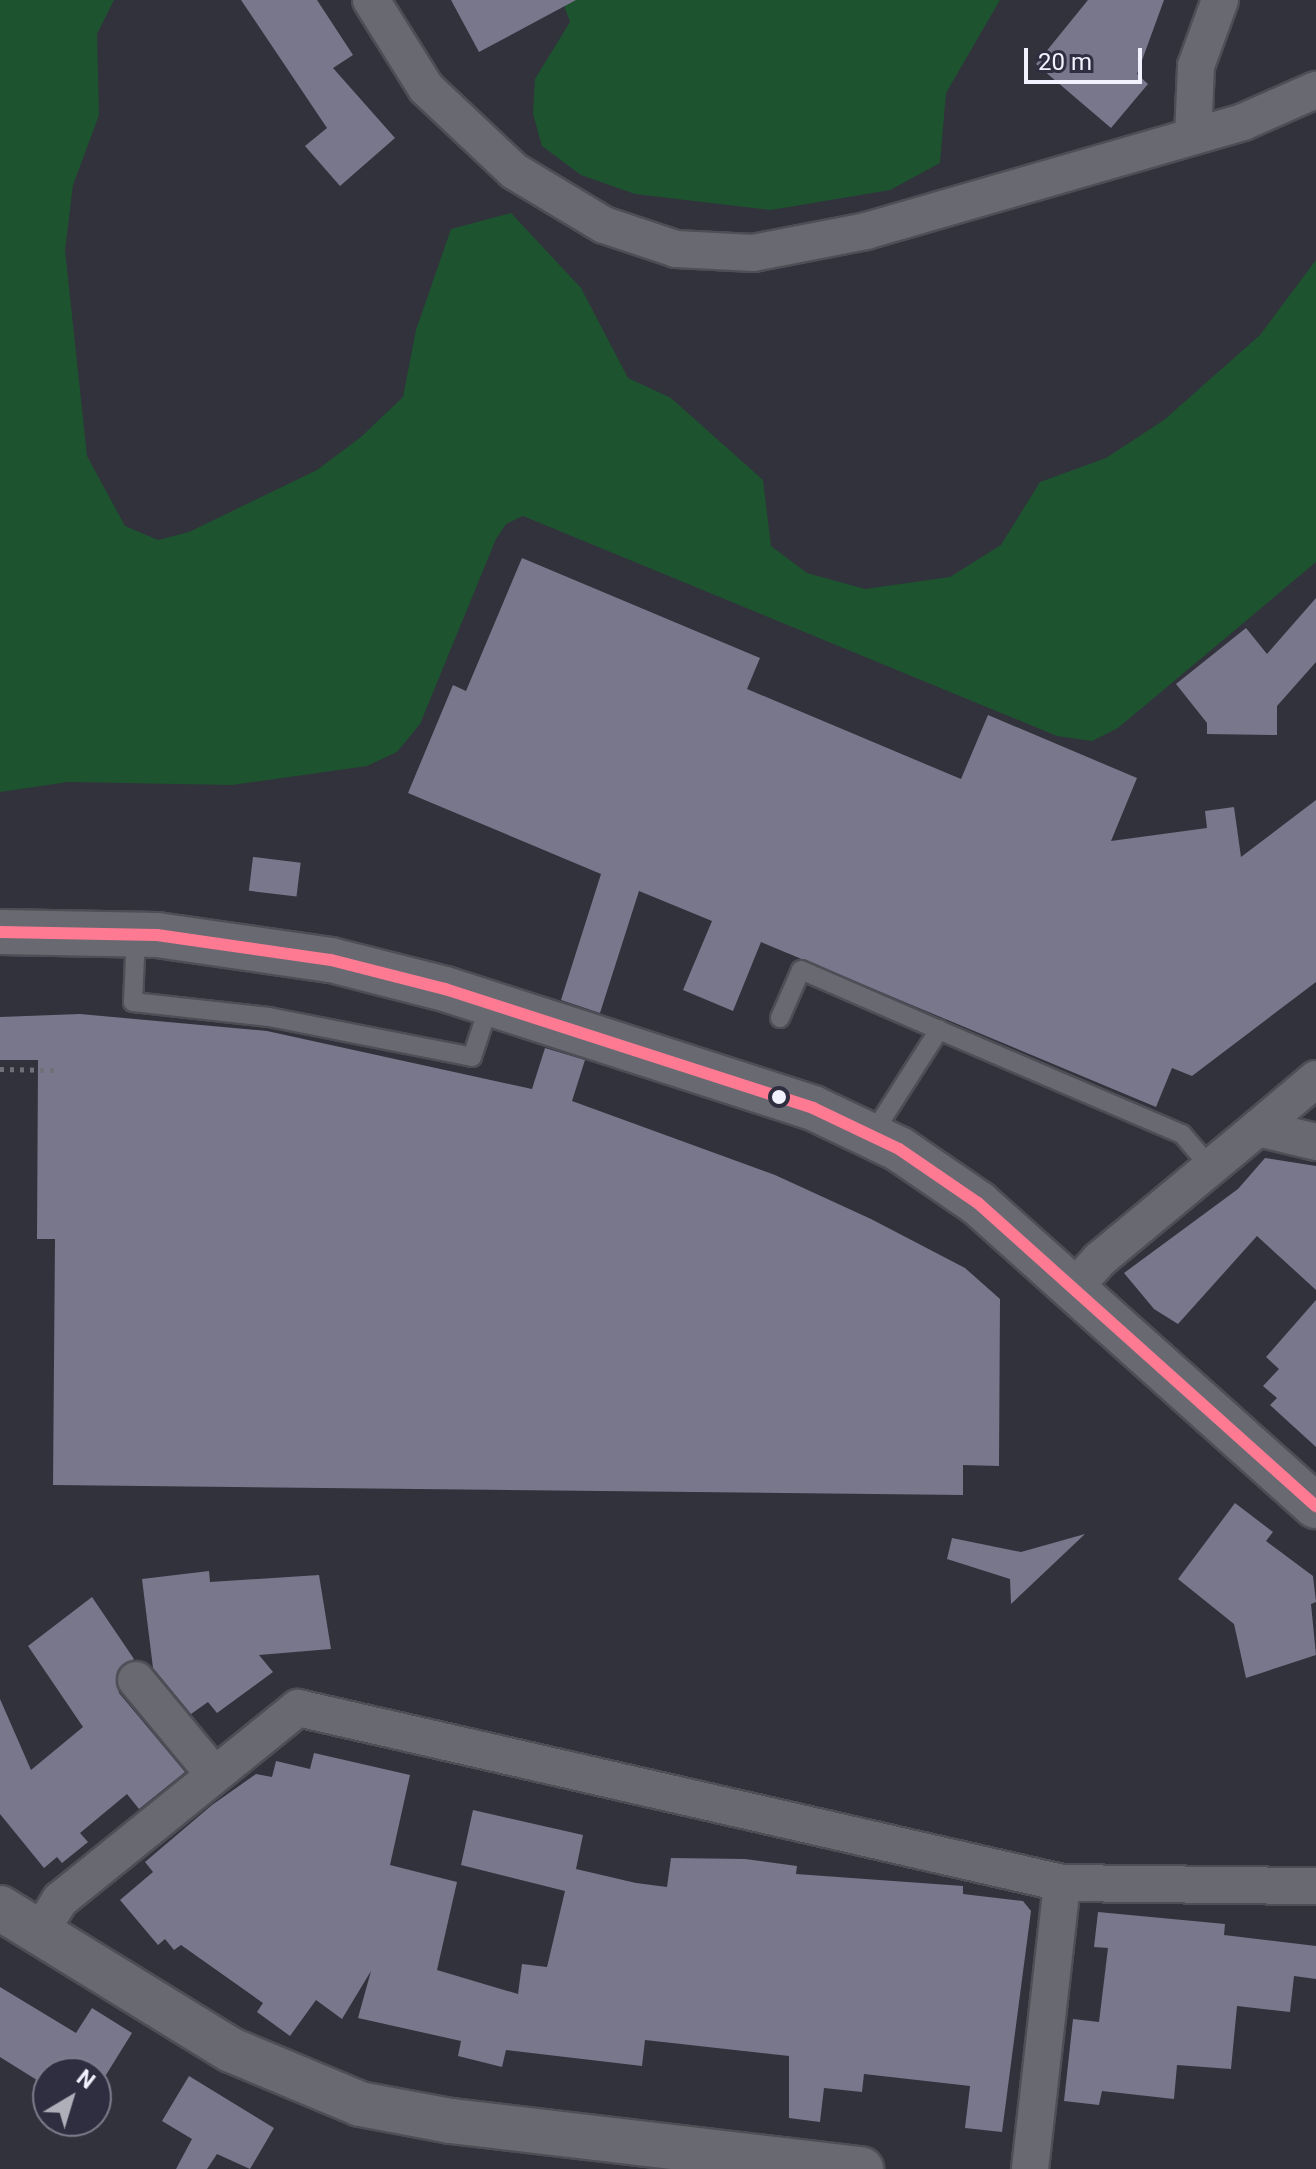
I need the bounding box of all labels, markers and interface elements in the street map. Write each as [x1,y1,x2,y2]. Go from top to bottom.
scale bar [1028,32,1146,82]
text: 20 m [1038,48,1092,76]
unlabelled marker [771,1089,787,1105]
north arrow [32,2057,112,2137]
text: N [72,2065,100,2094]

